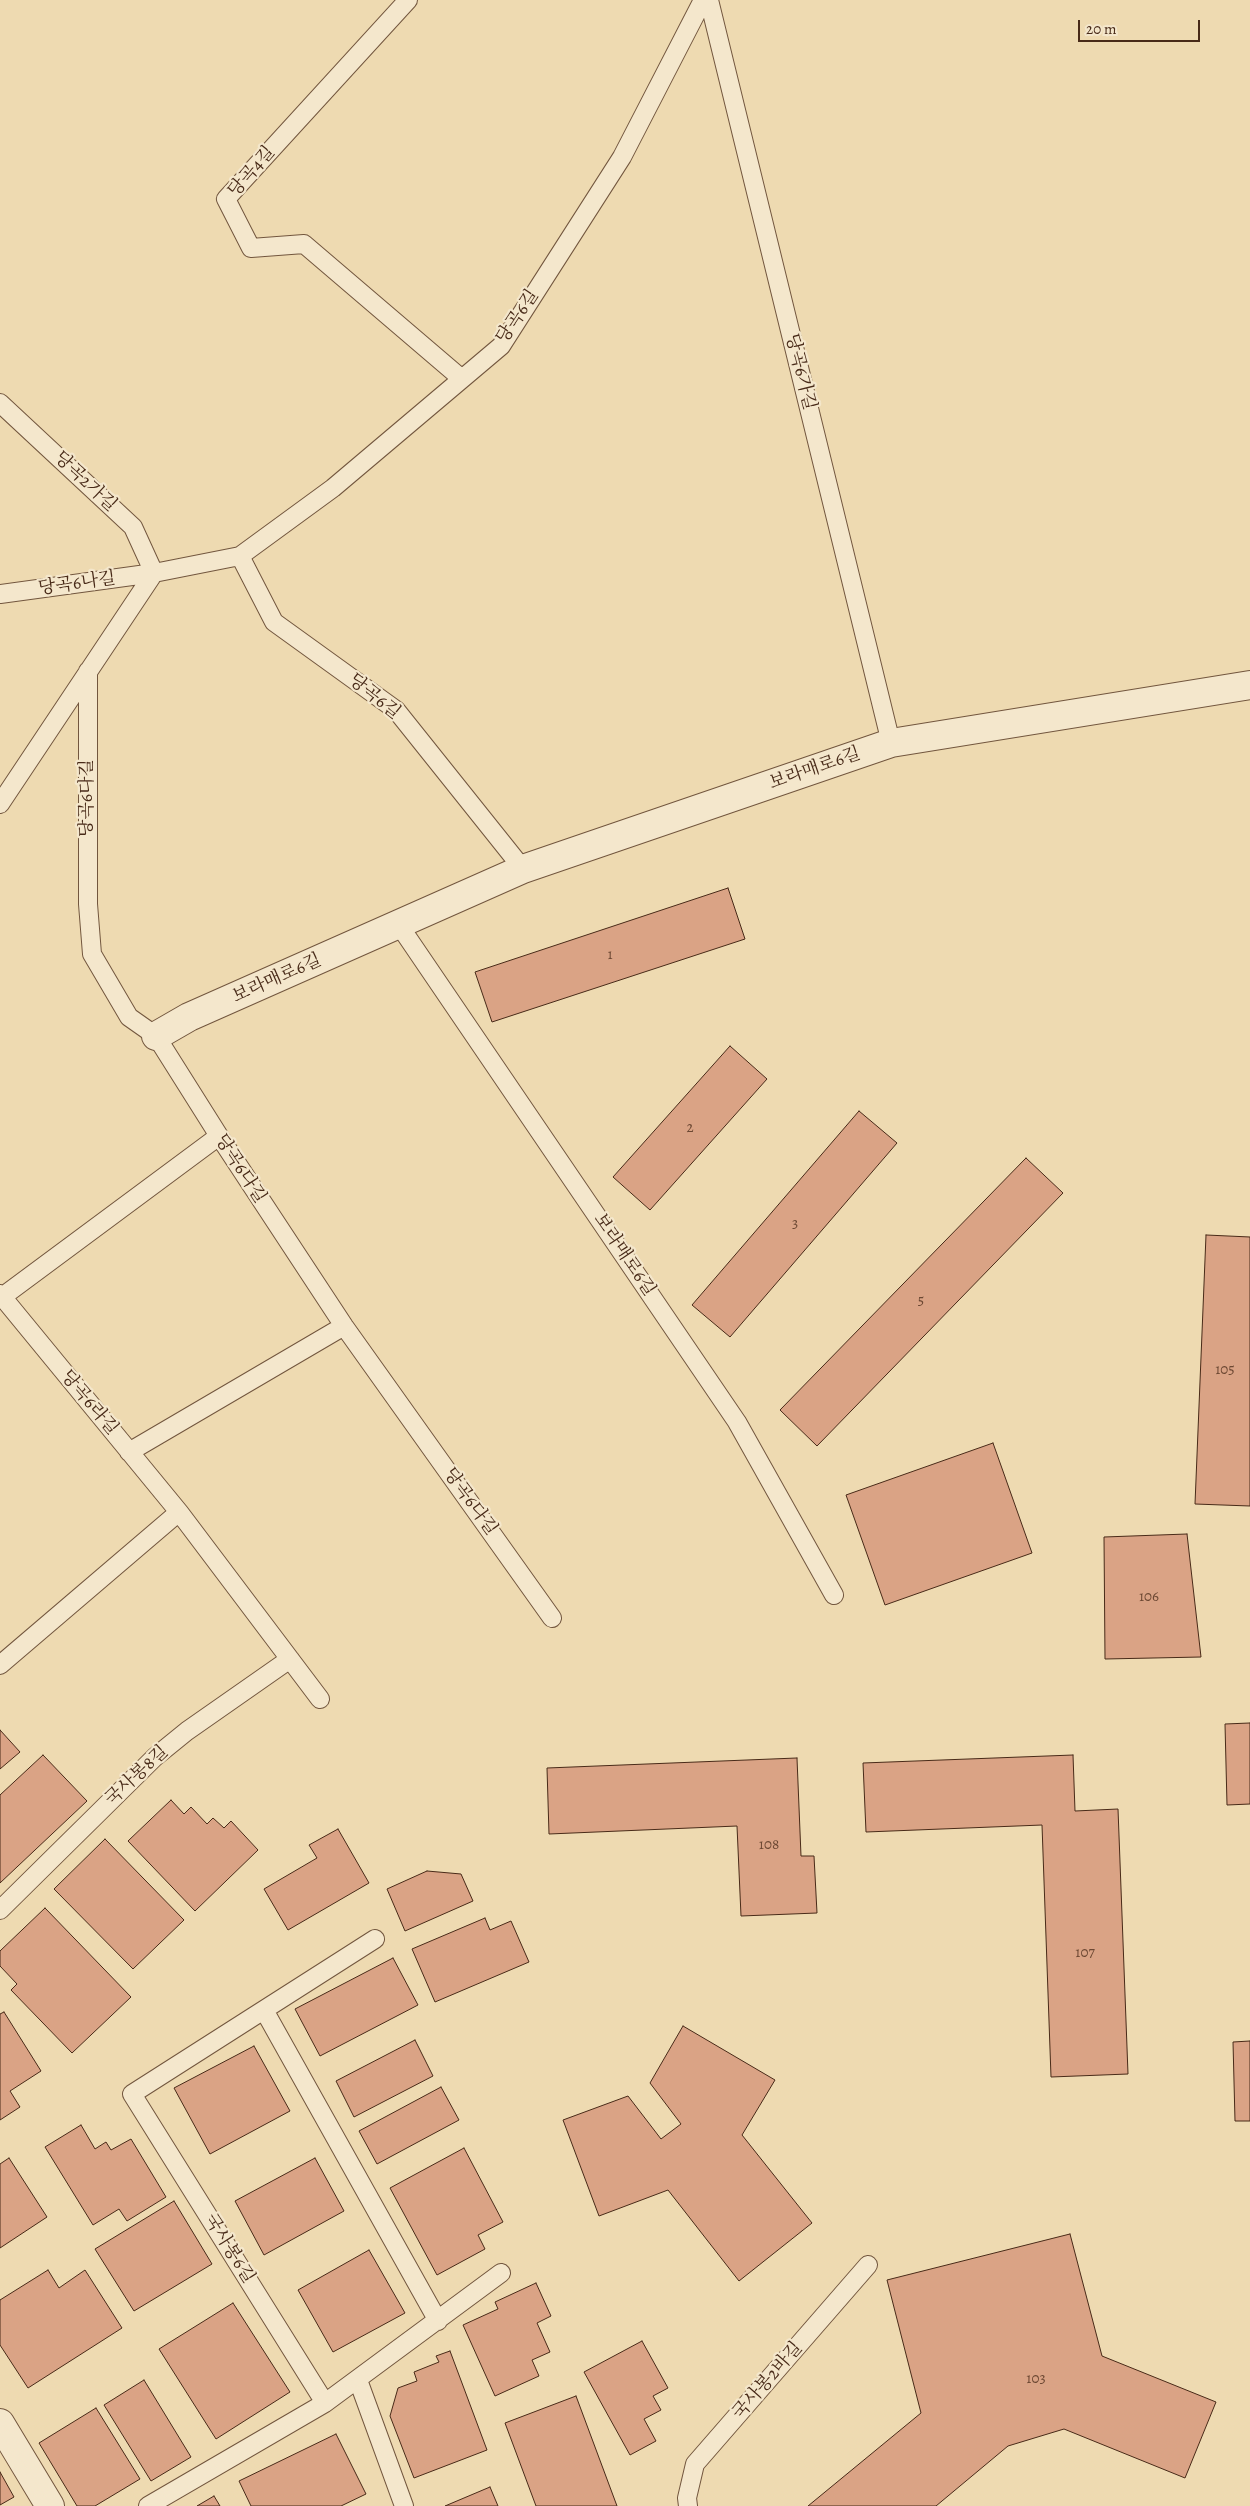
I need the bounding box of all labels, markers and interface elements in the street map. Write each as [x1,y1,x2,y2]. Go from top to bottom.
scale bar [1080,10,1202,42]
text: 20 m [1086,19,1117,39]
street label: 당곡4길 [224,142,280,202]
street label: 당곡6길 [492,286,544,348]
street label: 당곡6가길 [780,332,820,412]
street label: 당곡2가길 [49,447,121,517]
street label: 당곡6나길 [37,568,117,600]
street label: 당곡6길 [344,670,404,724]
street label: 보라매로6길 [766,743,864,795]
street label: 당곡6다길 [77,759,99,837]
house number: 1 [607,946,613,964]
street label: 보라매로6길 [229,950,325,1008]
house number: 2 [686,1119,694,1137]
street label: 당곡6다길 [210,1130,270,1208]
street label: 보라매로6길 [588,1209,660,1301]
house number: 3 [792,1215,798,1233]
house number: 5 [918,1292,924,1310]
house number: 105 [1215,1361,1235,1379]
street label: 당곡6라길 [56,1366,122,1440]
street label: 당곡6다길 [438,1464,502,1540]
house number: 106 [1139,1588,1159,1606]
street label: 국사봉8길 [101,1741,173,1811]
house number: 108 [759,1836,779,1854]
house number: 107 [1075,1944,1095,1962]
street label: 국사봉6길 [199,2210,259,2288]
street label: 국사봉2바길 [729,2338,807,2424]
house number: 103 [1026,2370,1046,2388]

